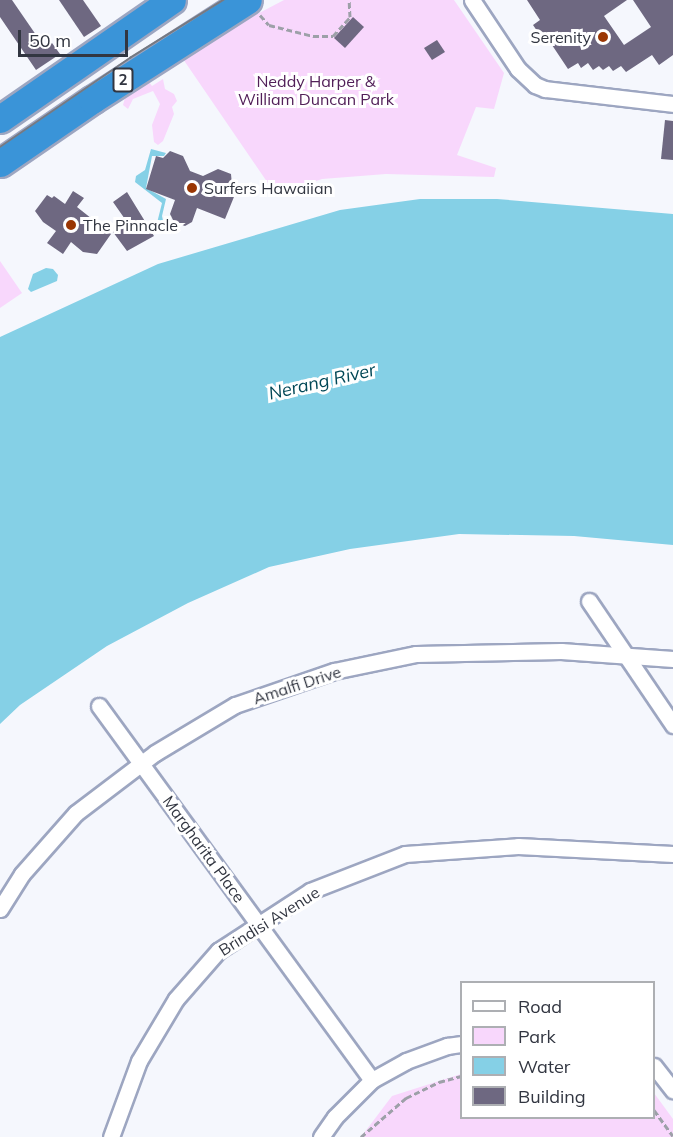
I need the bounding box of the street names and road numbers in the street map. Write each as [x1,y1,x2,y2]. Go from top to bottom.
road number: 2 [112,68,134,92]
street label: Amalfi Drive [251,662,343,708]
street label: Margharita Place [159,792,249,906]
street label: Brindisi Avenue [215,882,323,960]

